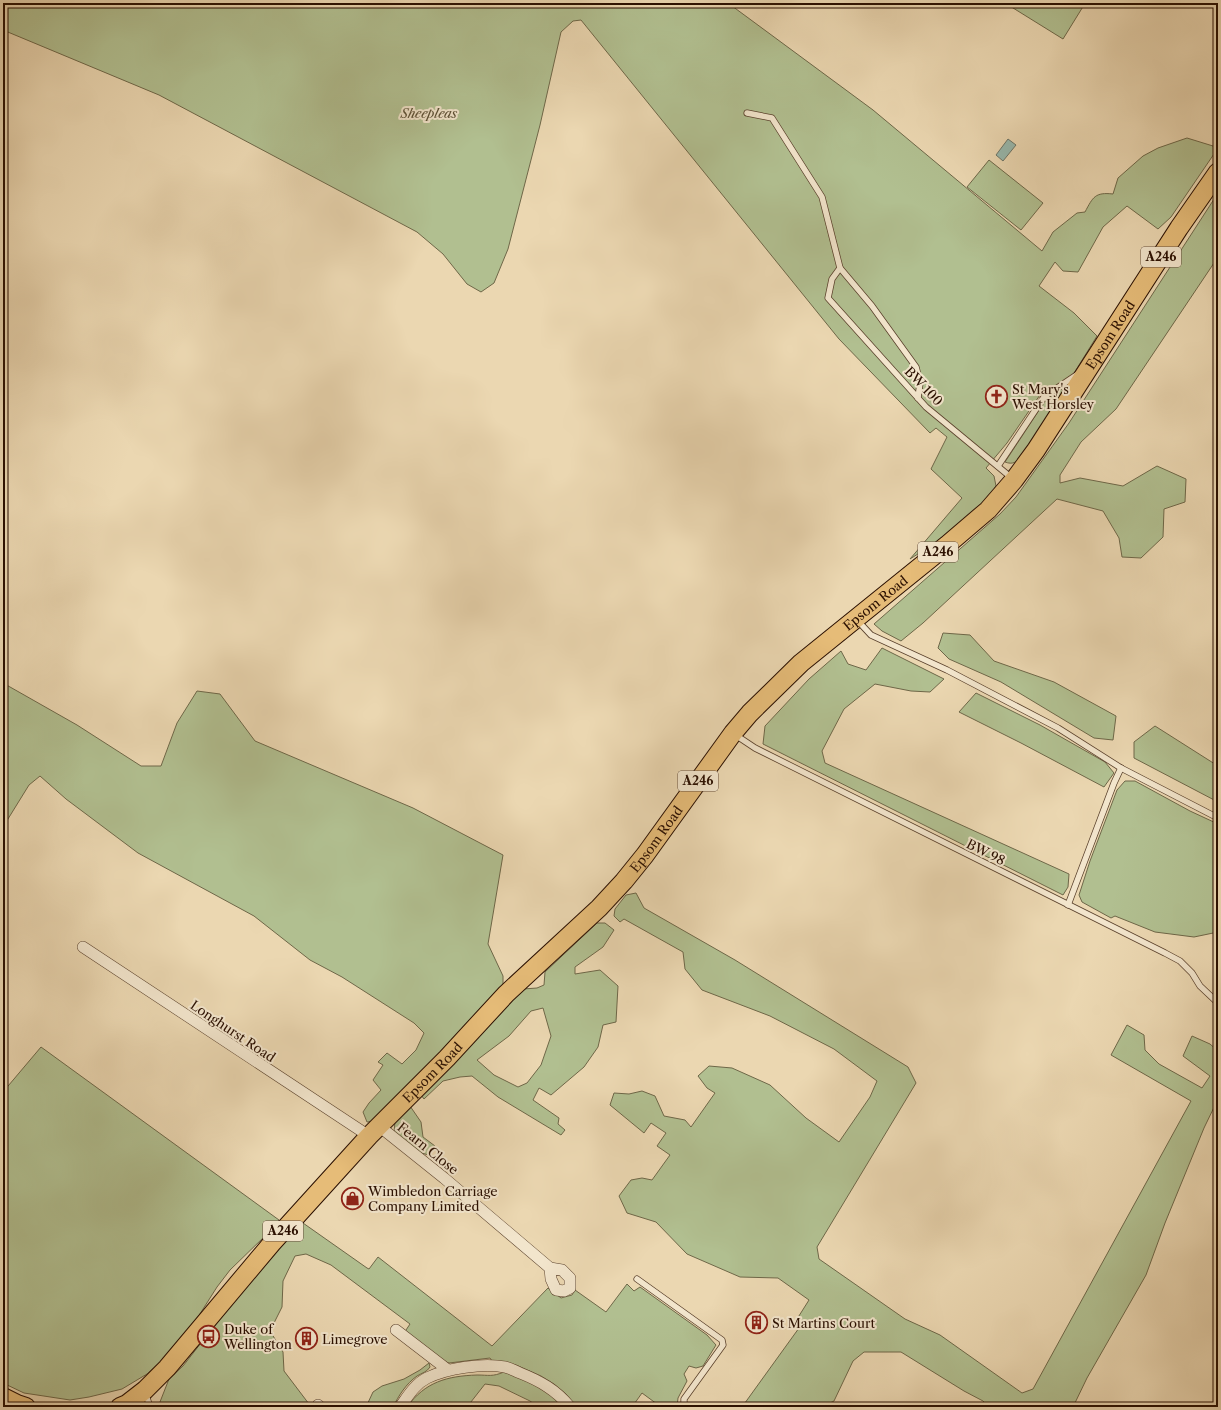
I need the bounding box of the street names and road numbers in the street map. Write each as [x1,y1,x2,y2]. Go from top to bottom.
road number: A246 [1141,247,1181,267]
street label: Epsom Road [1082,298,1138,372]
street label: BW 100 [902,363,946,409]
road number: A246 [918,542,958,562]
street label: Epsom Road [840,572,911,634]
road number: A246 [678,771,718,791]
street label: Epsom Road [626,803,686,875]
street label: BW 98 [964,835,1008,869]
street label: Longhurst Road [188,997,279,1065]
street label: Epsom Road [399,1039,466,1106]
street label: Fearn Close [394,1119,462,1177]
road number: A246 [263,1221,303,1241]

